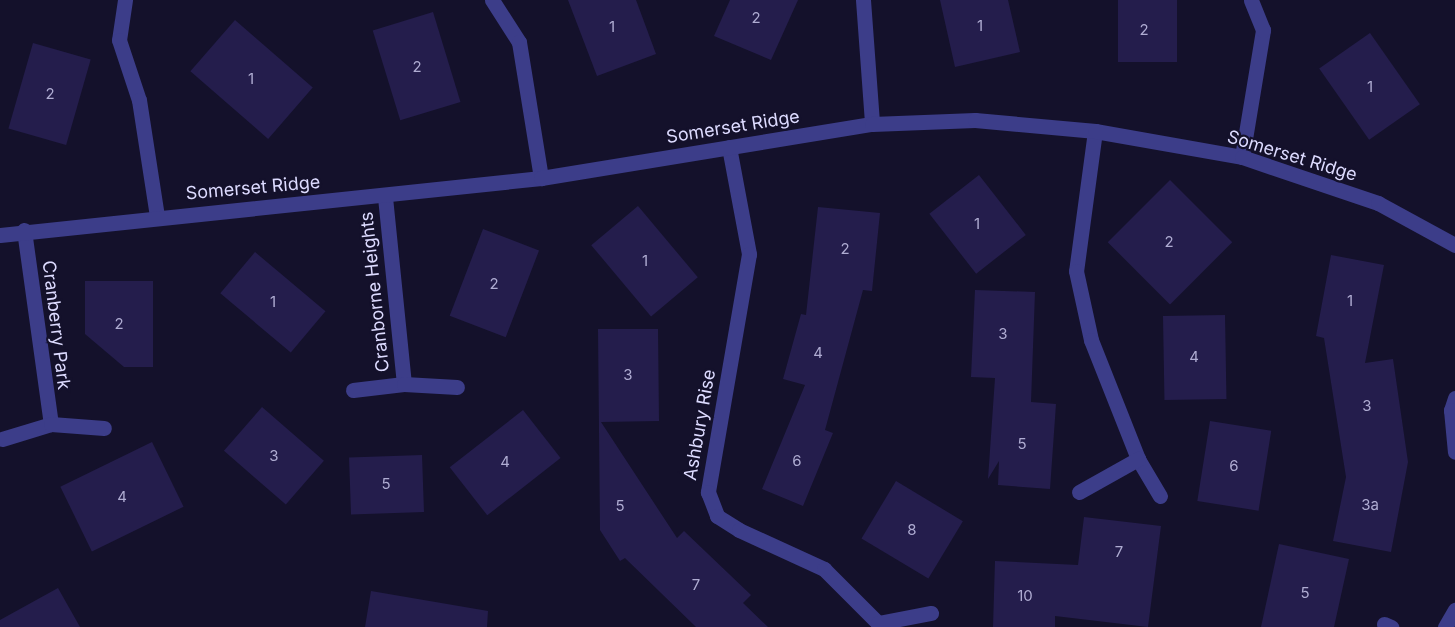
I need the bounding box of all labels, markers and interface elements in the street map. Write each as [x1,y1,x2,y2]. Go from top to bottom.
house number: 2 [751,9,761,27]
house number: 1 [977,17,983,35]
house number: 1 [609,18,615,36]
house number: 2 [1139,21,1149,39]
house number: 2 [412,58,422,76]
house number: 1 [248,70,254,88]
house number: 1 [1367,78,1373,96]
house number: 2 [45,85,55,103]
street label: Somerset Ridge [665,106,801,148]
street label: Somerset Ridge [1224,126,1360,186]
street label: Somerset Ridge [185,171,321,205]
street label: Cranborne Heights [356,211,394,373]
house number: 1 [974,215,980,233]
house number: 2 [1164,233,1174,251]
house number: 2 [840,240,850,258]
house number: 1 [642,252,648,270]
street label: Cranberry Park [37,259,75,391]
house number: 2 [489,275,499,293]
house number: 1 [1347,292,1353,310]
house number: 1 [270,293,276,311]
house number: 2 [114,315,124,333]
house number: 3 [998,325,1008,343]
house number: 4 [813,344,823,362]
house number: 4 [1189,348,1199,366]
house number: 3 [623,366,633,384]
street label: Ashbury Rise [680,368,720,482]
house number: 3 [1362,397,1372,415]
house number: 5 [1017,435,1027,453]
house number: 3 [269,447,279,465]
house number: 6 [792,452,802,470]
house number: 4 [500,453,510,471]
house number: 6 [1229,457,1239,475]
house number: 5 [381,475,391,493]
house number: 4 [117,488,127,506]
house number: 3a [1361,496,1379,514]
house number: 5 [615,497,625,515]
house number: 8 [907,521,917,539]
house number: 7 [1115,543,1123,561]
house number: 7 [692,576,700,594]
house number: 5 [1300,584,1310,602]
house number: 10 [1017,587,1033,605]

